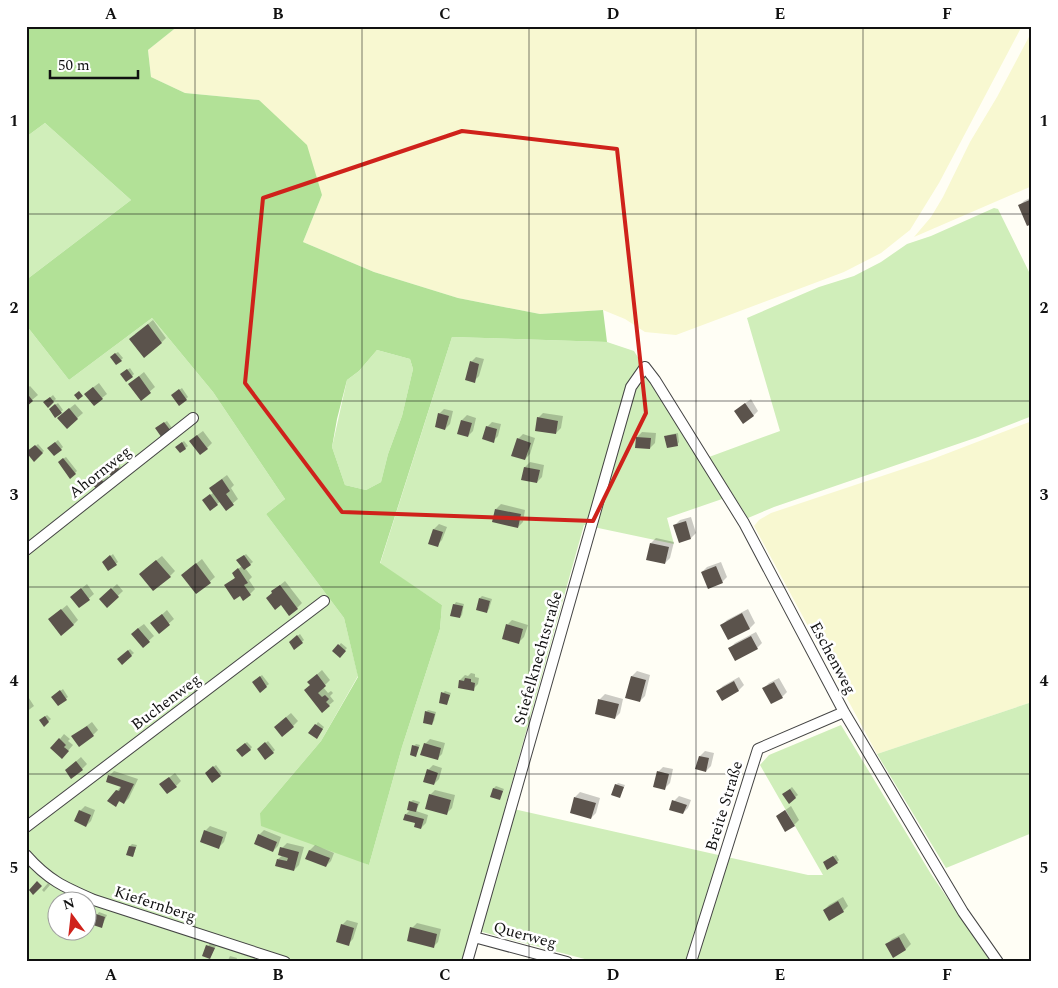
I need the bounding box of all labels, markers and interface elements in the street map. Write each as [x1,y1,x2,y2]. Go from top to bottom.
text: A [105,2,118,26]
text: B [272,2,284,26]
text: C [439,2,451,26]
text: D [607,2,620,26]
text: E [775,2,785,26]
text: F [942,2,952,26]
scale bar [50,48,138,80]
text: 50 m [58,54,90,77]
text: 1 [10,109,18,133]
text: 1 [1040,109,1048,133]
text: 2 [10,296,19,320]
text: 2 [1040,296,1049,320]
street label: Ahornweg [64,440,136,504]
text: 3 [10,483,19,507]
text: 3 [1040,483,1049,507]
street label: Stiefelknechtstraße [507,588,569,728]
street label: Eschenweg [804,617,862,699]
street label: Buchenweg [126,668,206,736]
text: 4 [10,669,19,693]
text: 4 [1040,669,1049,693]
street label: Breite Straße [699,758,749,854]
text: 5 [10,856,18,880]
text: 5 [1040,856,1048,880]
street label: Kiefernberg [111,879,199,929]
north arrow [48,890,98,940]
text: N [61,892,77,916]
street label: Querweg [491,915,559,955]
text: A [105,963,118,987]
text: B [272,963,284,987]
text: C [439,963,451,987]
text: D [607,963,620,987]
text: E [775,963,785,987]
text: F [942,963,952,987]

